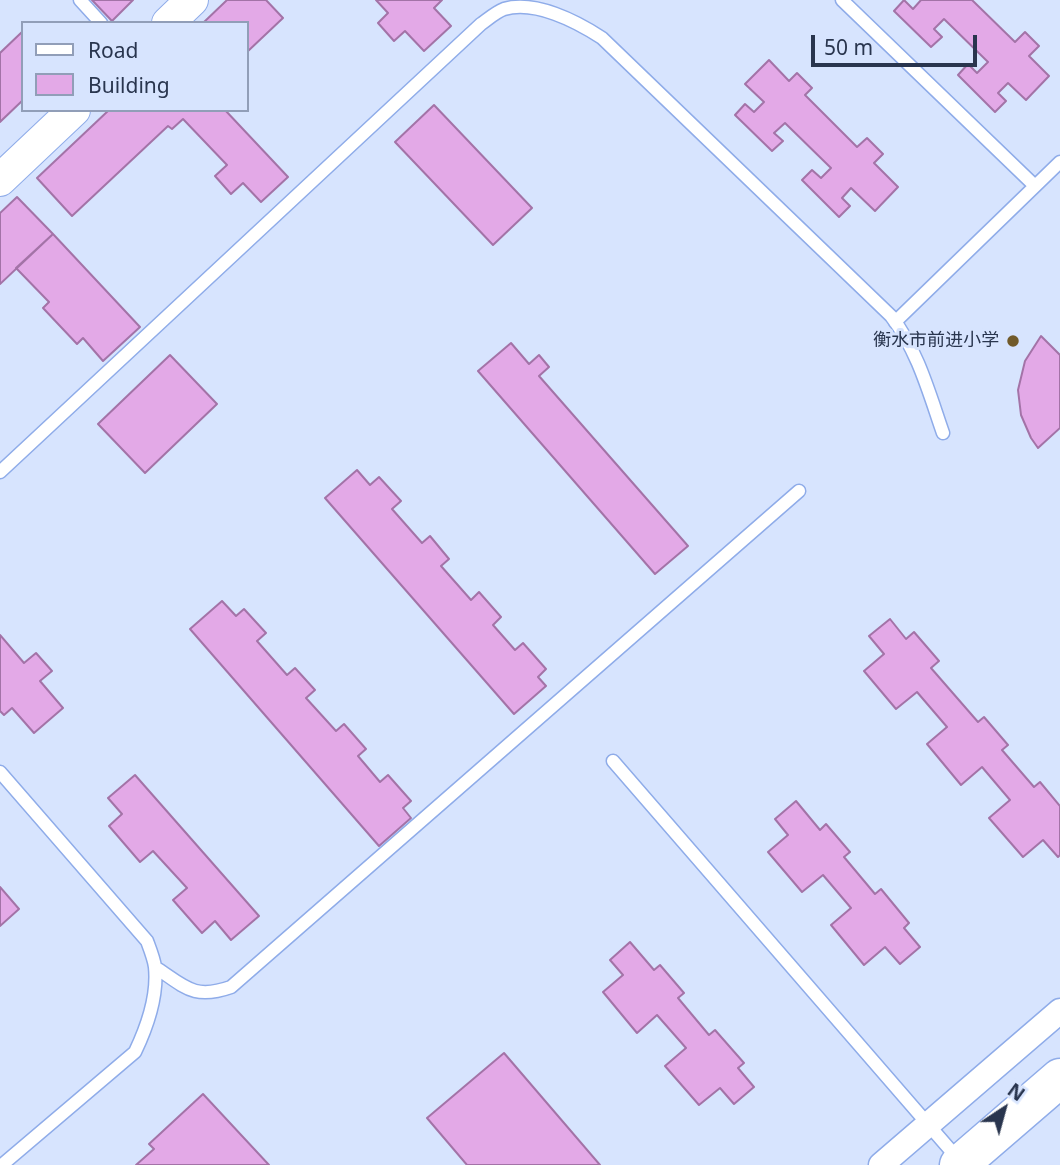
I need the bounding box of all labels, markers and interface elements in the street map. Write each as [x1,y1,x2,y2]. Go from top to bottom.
legend [21,21,248,112]
scale bar [815,21,981,65]
text: 50 m [824,33,873,61]
text: Road [88,36,138,64]
text: Building [88,71,170,99]
place label: 衡水市前进小学 [873,330,999,352]
marker: 衡水市前进小学 [1005,333,1021,349]
north arrow [969,1074,1039,1144]
text: N [1002,1077,1030,1107]

